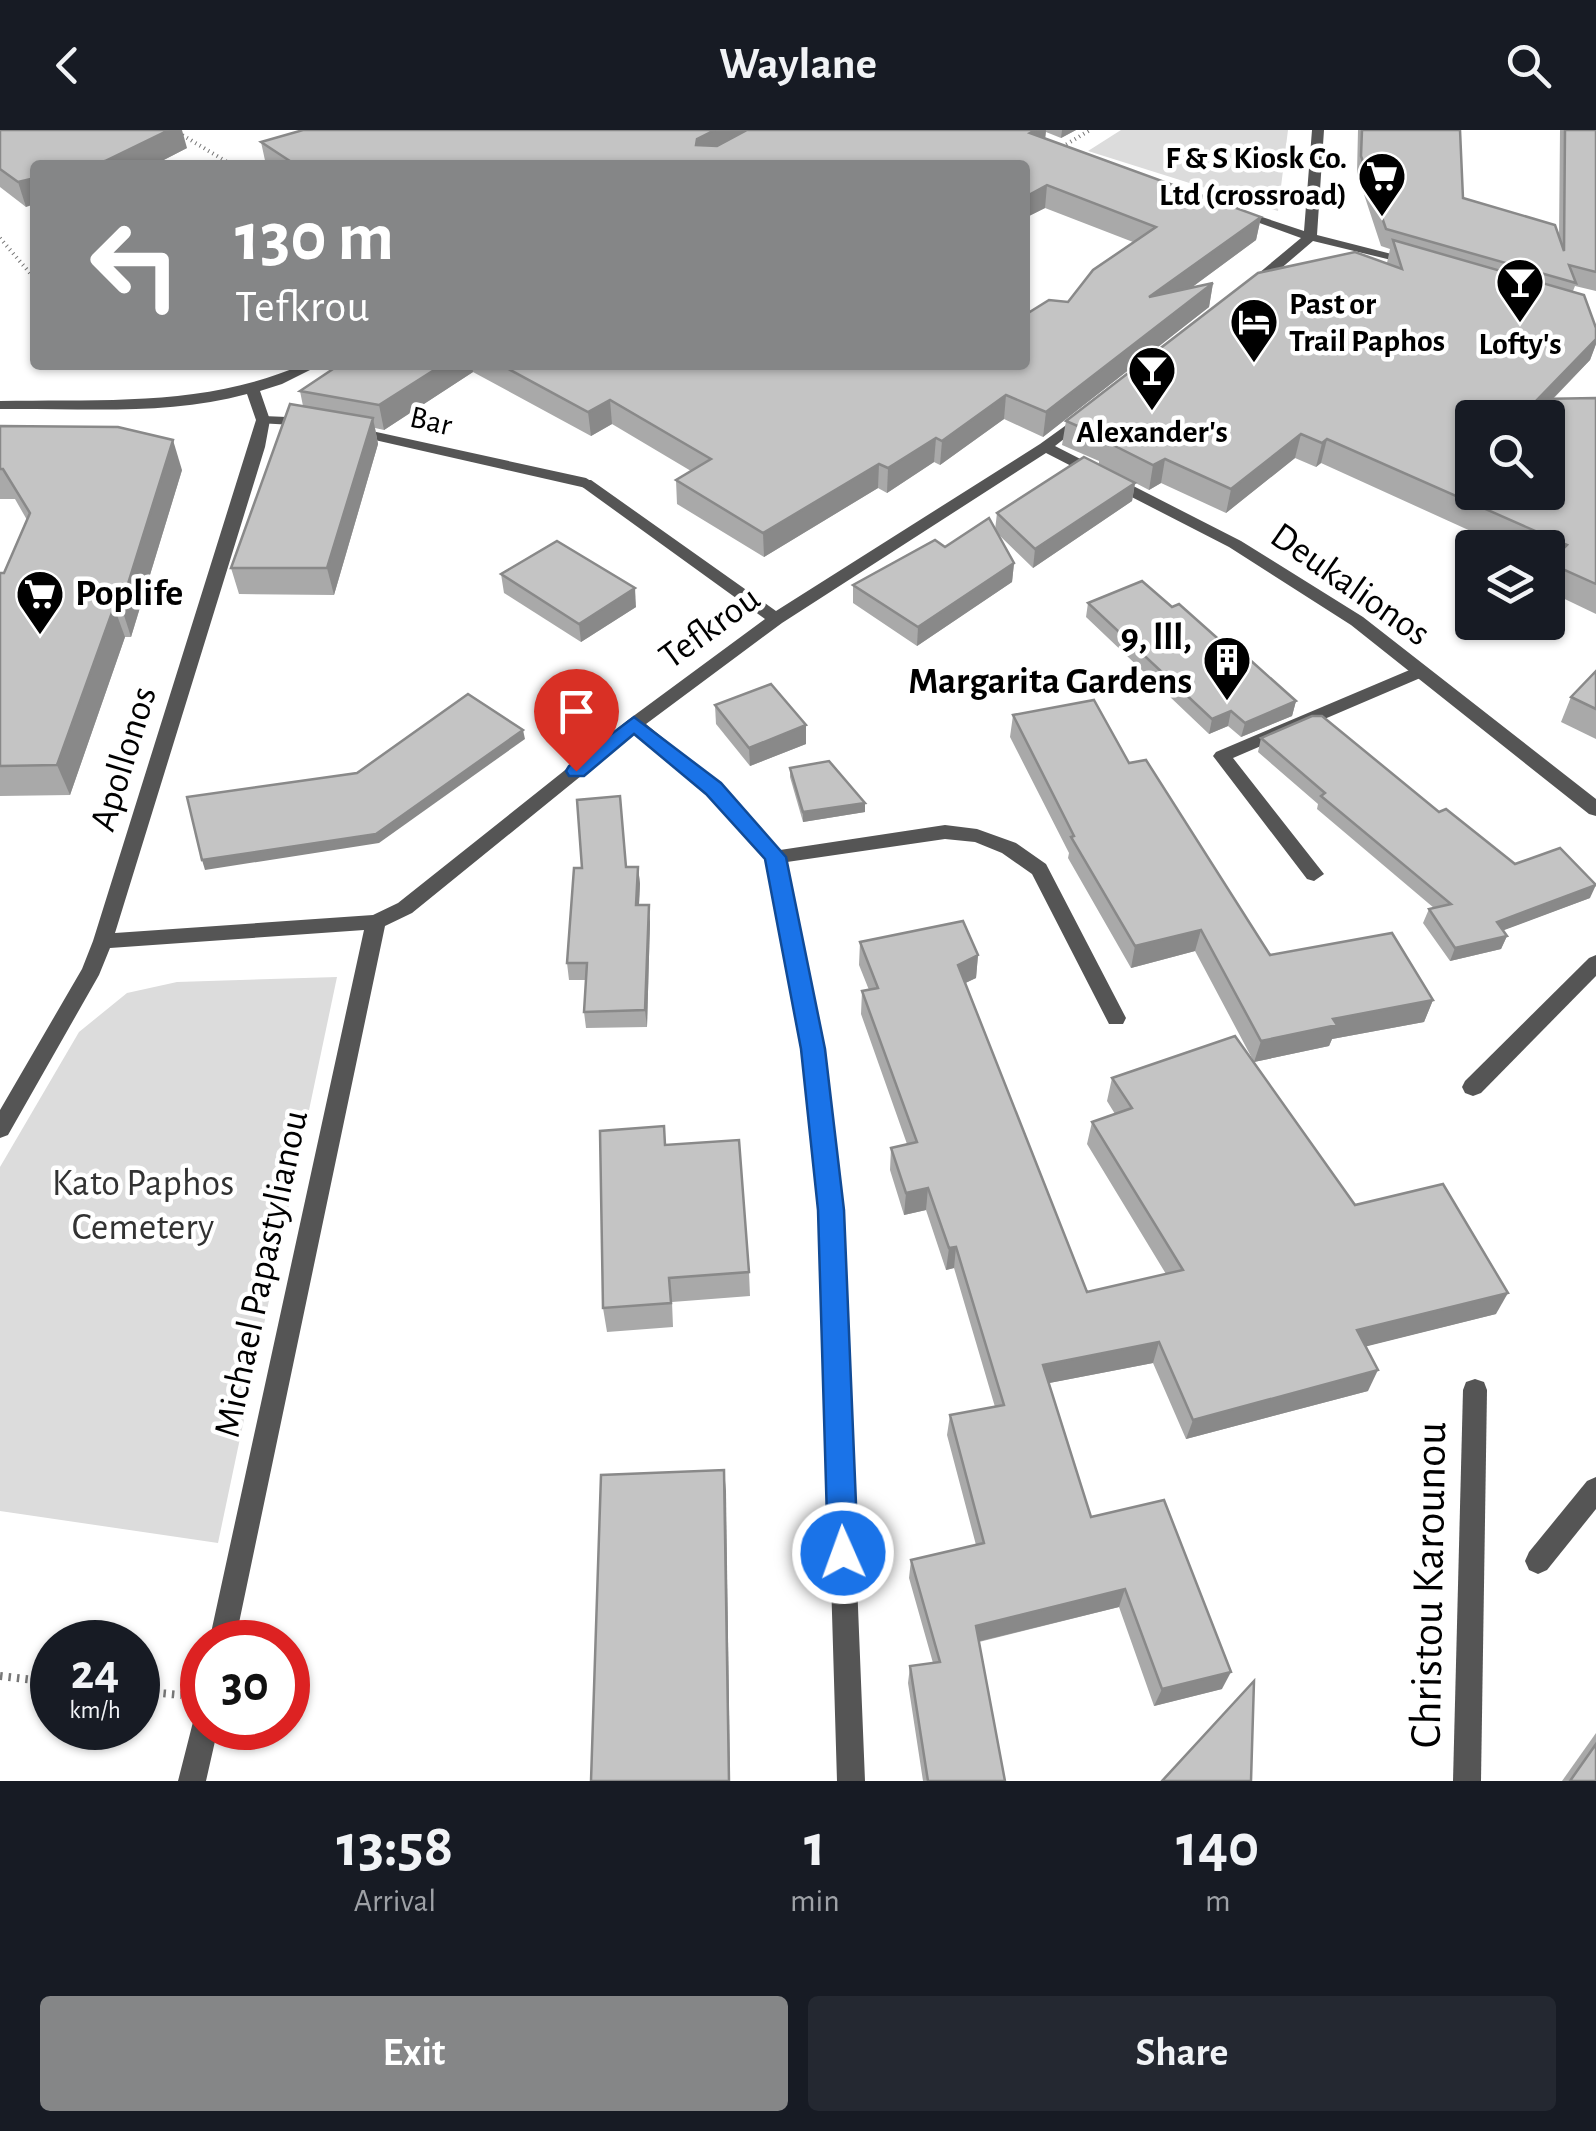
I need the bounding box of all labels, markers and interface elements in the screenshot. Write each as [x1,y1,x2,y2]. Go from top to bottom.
icon: back [40,38,95,93]
icon: search [1501,38,1556,93]
text: Waylane [719,42,877,87]
place label: F & S Kiosk Co. Ltd (crossroad) [1159,142,1347,211]
supermarket icon: F & S Kiosk Co. Ltd (crossroad) [1356,150,1408,218]
icon: left [70,200,200,330]
text: 130 m [235,203,394,273]
bar icon: Lofty's [1494,256,1546,324]
text: Tefkrou [235,285,369,330]
place label: Past or Trail Paphos [1289,288,1445,357]
hotel icon: Past or Trail Paphos [1228,296,1280,364]
place label: Lofty's [1478,328,1562,360]
bar icon: Alexander's [1126,344,1178,412]
map controls [1455,400,1565,640]
button: search [1455,400,1565,510]
street label: Bar [407,401,456,441]
place label: Alexander's [1076,416,1228,448]
street label: Deukalionos [1263,516,1437,654]
button: layers [1455,530,1565,640]
supermarket icon: Poplife [14,568,66,636]
place label: Poplife [75,575,183,613]
street label: Tefkrou [653,579,767,677]
place label: 9, lll, Margarita Gardens [908,619,1192,701]
building icon: 9, lll, Margarita Gardens [1201,634,1253,702]
pin [534,669,619,772]
street label: Apollonos [84,682,164,836]
icon: arrive [549,684,604,739]
street label: Michael Papastylianou [209,1107,315,1441]
park label: Kato Paphos Cemetery [52,1165,234,1247]
street label: Christou Karounou [1404,1421,1454,1749]
position arrow [791,1501,895,1605]
speed limit sign: 30 [180,1620,310,1750]
text: 24 [71,1648,119,1698]
text: km/h [69,1698,121,1723]
text: 13:58 [337,1817,453,1877]
text: 1 [804,1817,826,1877]
text: 140 [1176,1817,1259,1877]
text: Arrival [354,1885,436,1917]
text: min [790,1885,840,1917]
text: m [1205,1885,1231,1917]
button: Exit [40,1996,788,2111]
button: Share [808,1996,1556,2111]

